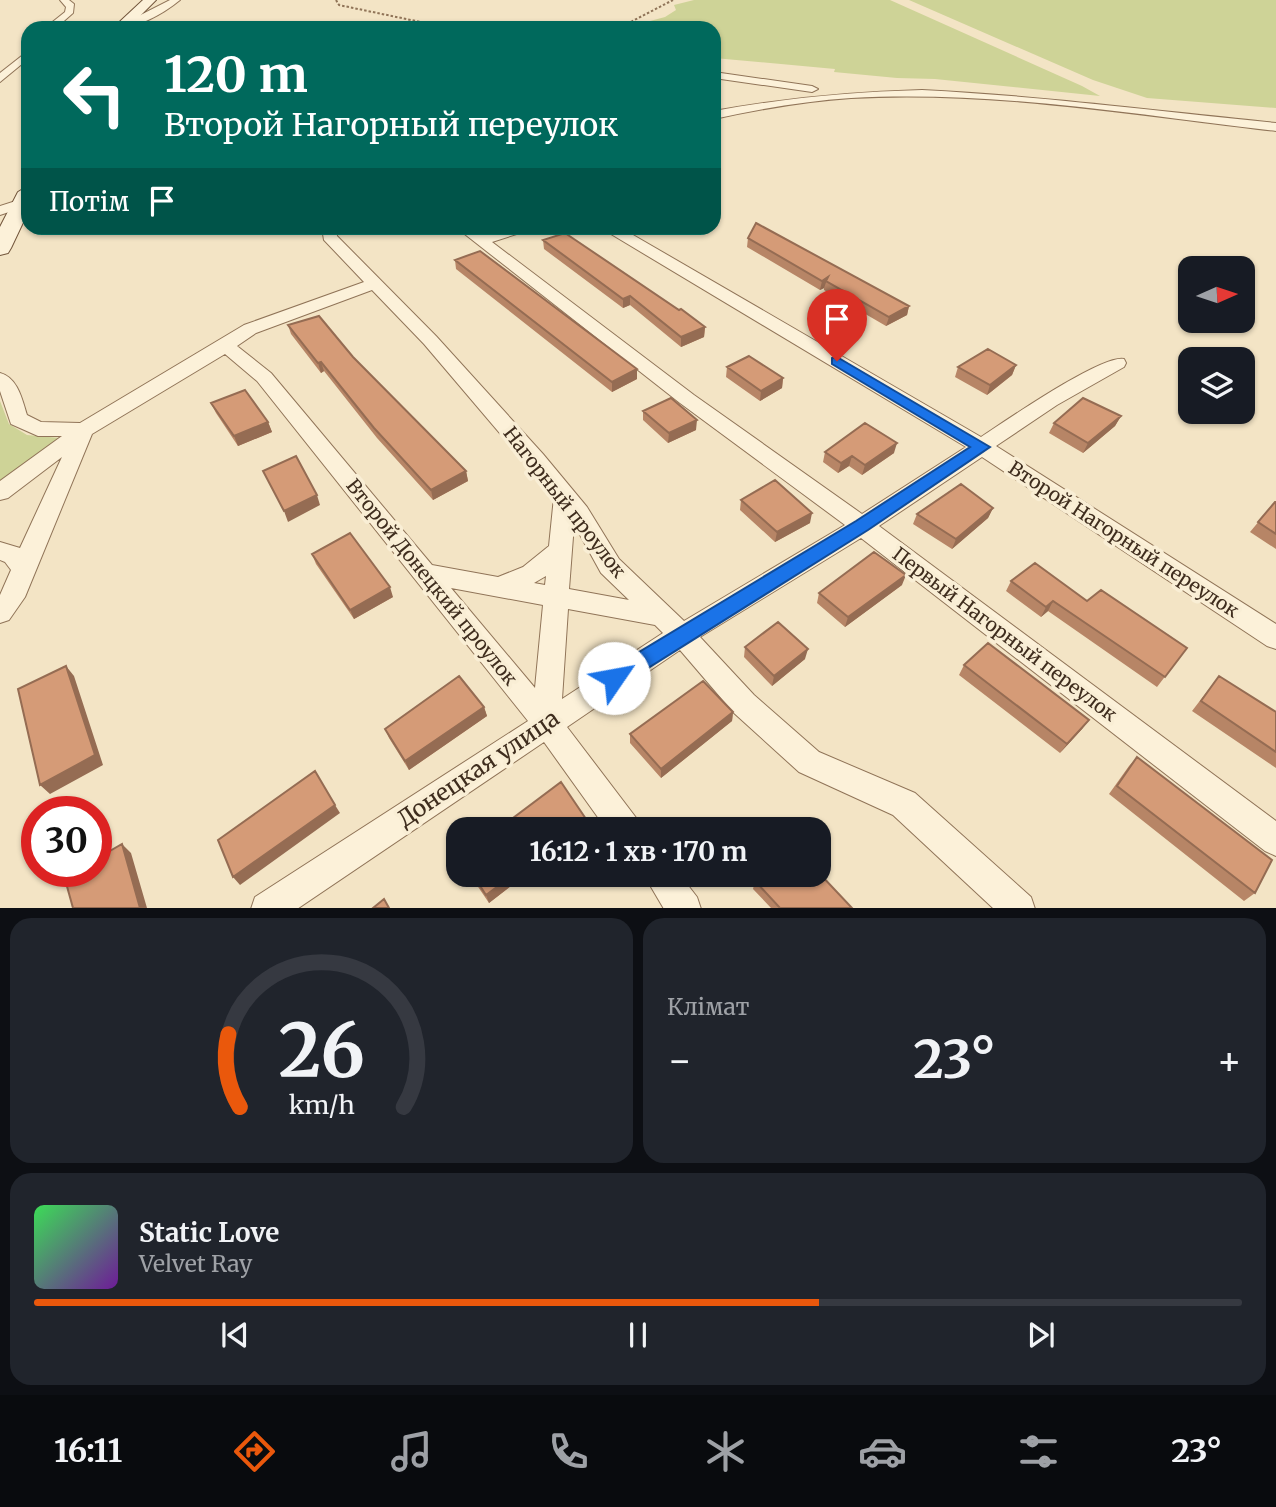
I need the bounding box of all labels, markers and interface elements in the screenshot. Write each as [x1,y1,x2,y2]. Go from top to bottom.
text: 120 m [164,44,308,105]
icon: left [49,49,140,140]
text: Второй Нагорный переулок [164,105,618,145]
icon: arrive [143,182,181,220]
text: Потім [49,185,129,218]
north arrow [1178,256,1255,332]
map controls [1178,256,1255,424]
pin [807,289,867,361]
icon: arrive [818,300,856,338]
button: layers [1178,347,1255,424]
street label: Нагорный проулок [499,422,631,582]
street label: Второй Нагорный переулок [1004,456,1244,622]
street label: Второй Донецкий проулок [341,474,523,690]
street label: Первый Нагорный переулок [888,542,1122,726]
position arrow [577,641,651,715]
street label: Донецкая улица [392,703,564,833]
speed limit sign: 30 [21,796,112,887]
text: 16:12 · 1 хв · 170 m [530,835,747,868]
text: Клімат [667,992,749,1021]
text: 26 [278,1005,365,1097]
text: 23° [913,1027,996,1092]
text: − [667,1037,692,1084]
text: + [1217,1037,1242,1084]
text: km/h [288,1088,355,1120]
text: Static Love [139,1216,279,1249]
text: Velvet Ray [139,1249,252,1278]
icon: previous [216,1316,254,1354]
icon: pause [619,1316,657,1354]
icon: next [1022,1316,1060,1354]
icon: directions [230,1427,279,1476]
icon: music [387,1427,436,1476]
icon: phone [544,1427,593,1476]
icon: climate [701,1427,750,1476]
icon: car [858,1427,907,1476]
icon: filters [1014,1427,1063,1476]
text: 16:11 [54,1431,122,1471]
text: 23° [1171,1431,1222,1471]

